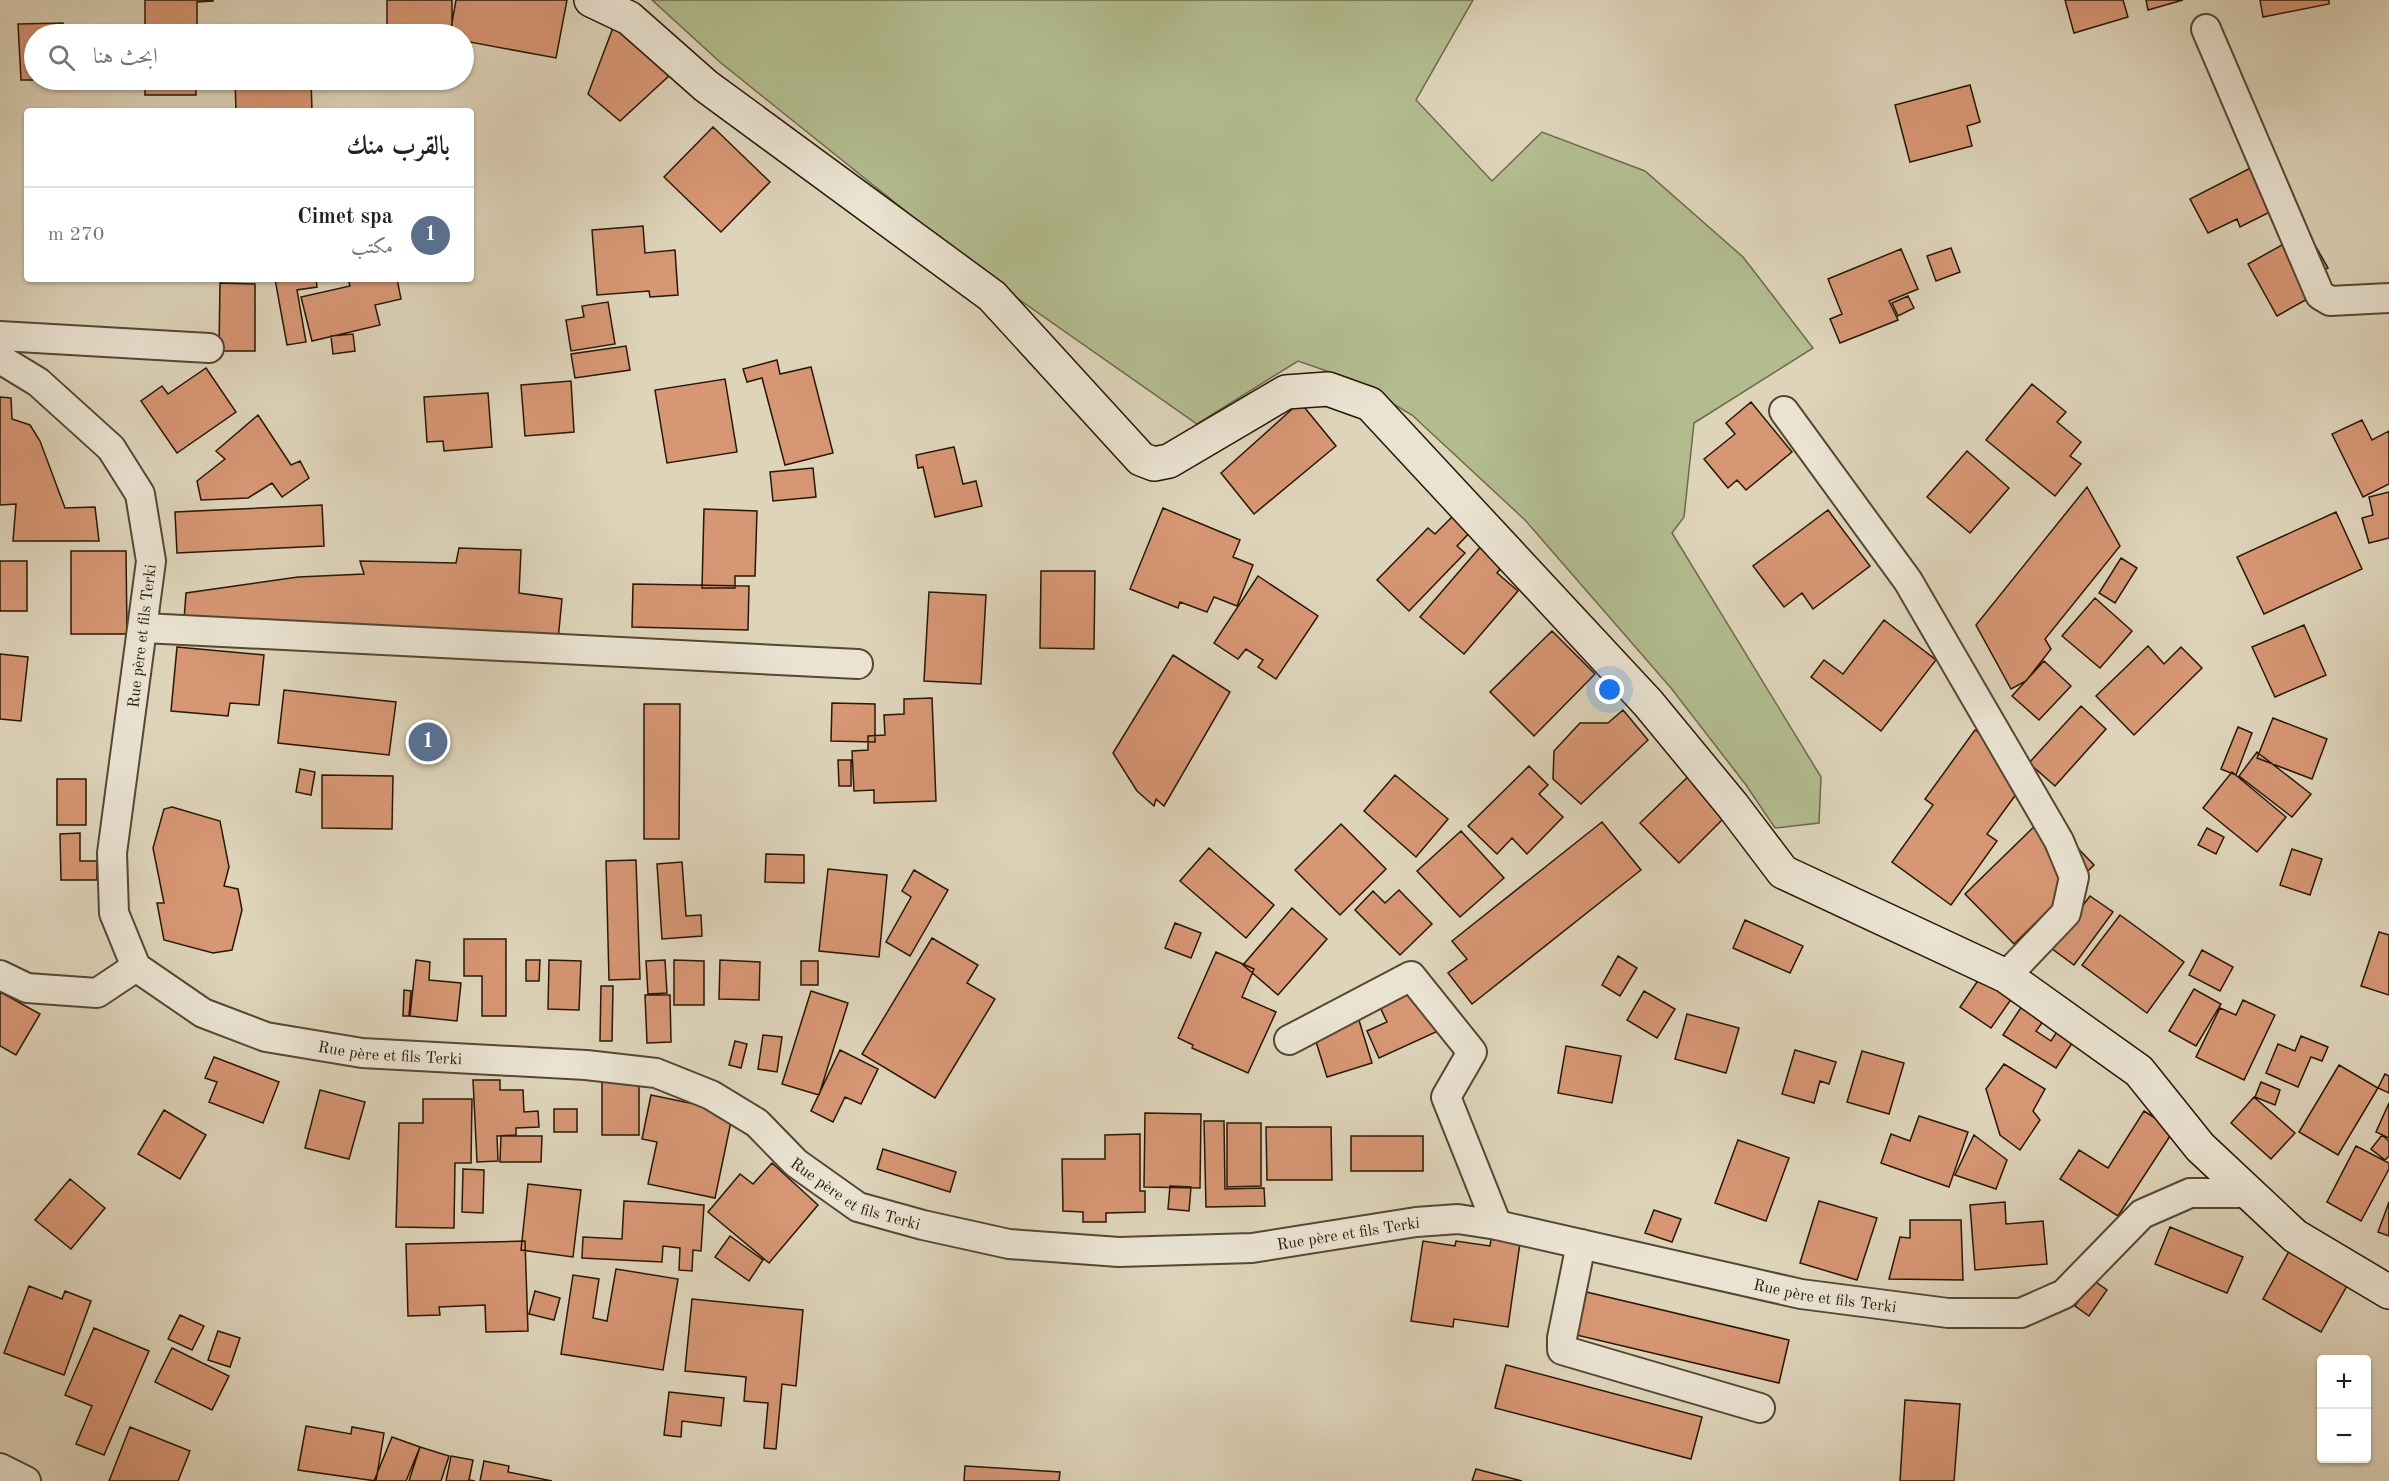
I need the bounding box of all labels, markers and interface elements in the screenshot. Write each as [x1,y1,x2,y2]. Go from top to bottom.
search box [24,24,474,90]
icon: search [45,41,78,74]
text: ابحث هنا [93,46,158,68]
text: بالقرب منك [347,134,450,160]
text: Cimet spa [297,206,393,228]
text: 270 m [48,225,104,245]
text: 1 [425,225,436,245]
text: مكتب [351,238,393,258]
street label: Rue père et fils Terki [126,564,160,709]
your location [1595,675,1624,704]
pin: 1 [408,720,448,764]
street label: Rue père et fils Terki [317,1040,462,1068]
street label: Rue père et fils Terki [787,1156,922,1234]
street label: Rue père et fils Terki [1276,1216,1420,1254]
street label: Rue père et fils Terki [1752,1277,1897,1316]
map controls [2317,1355,2371,1463]
button: + [2317,1355,2371,1409]
button: − [2317,1409,2371,1463]

